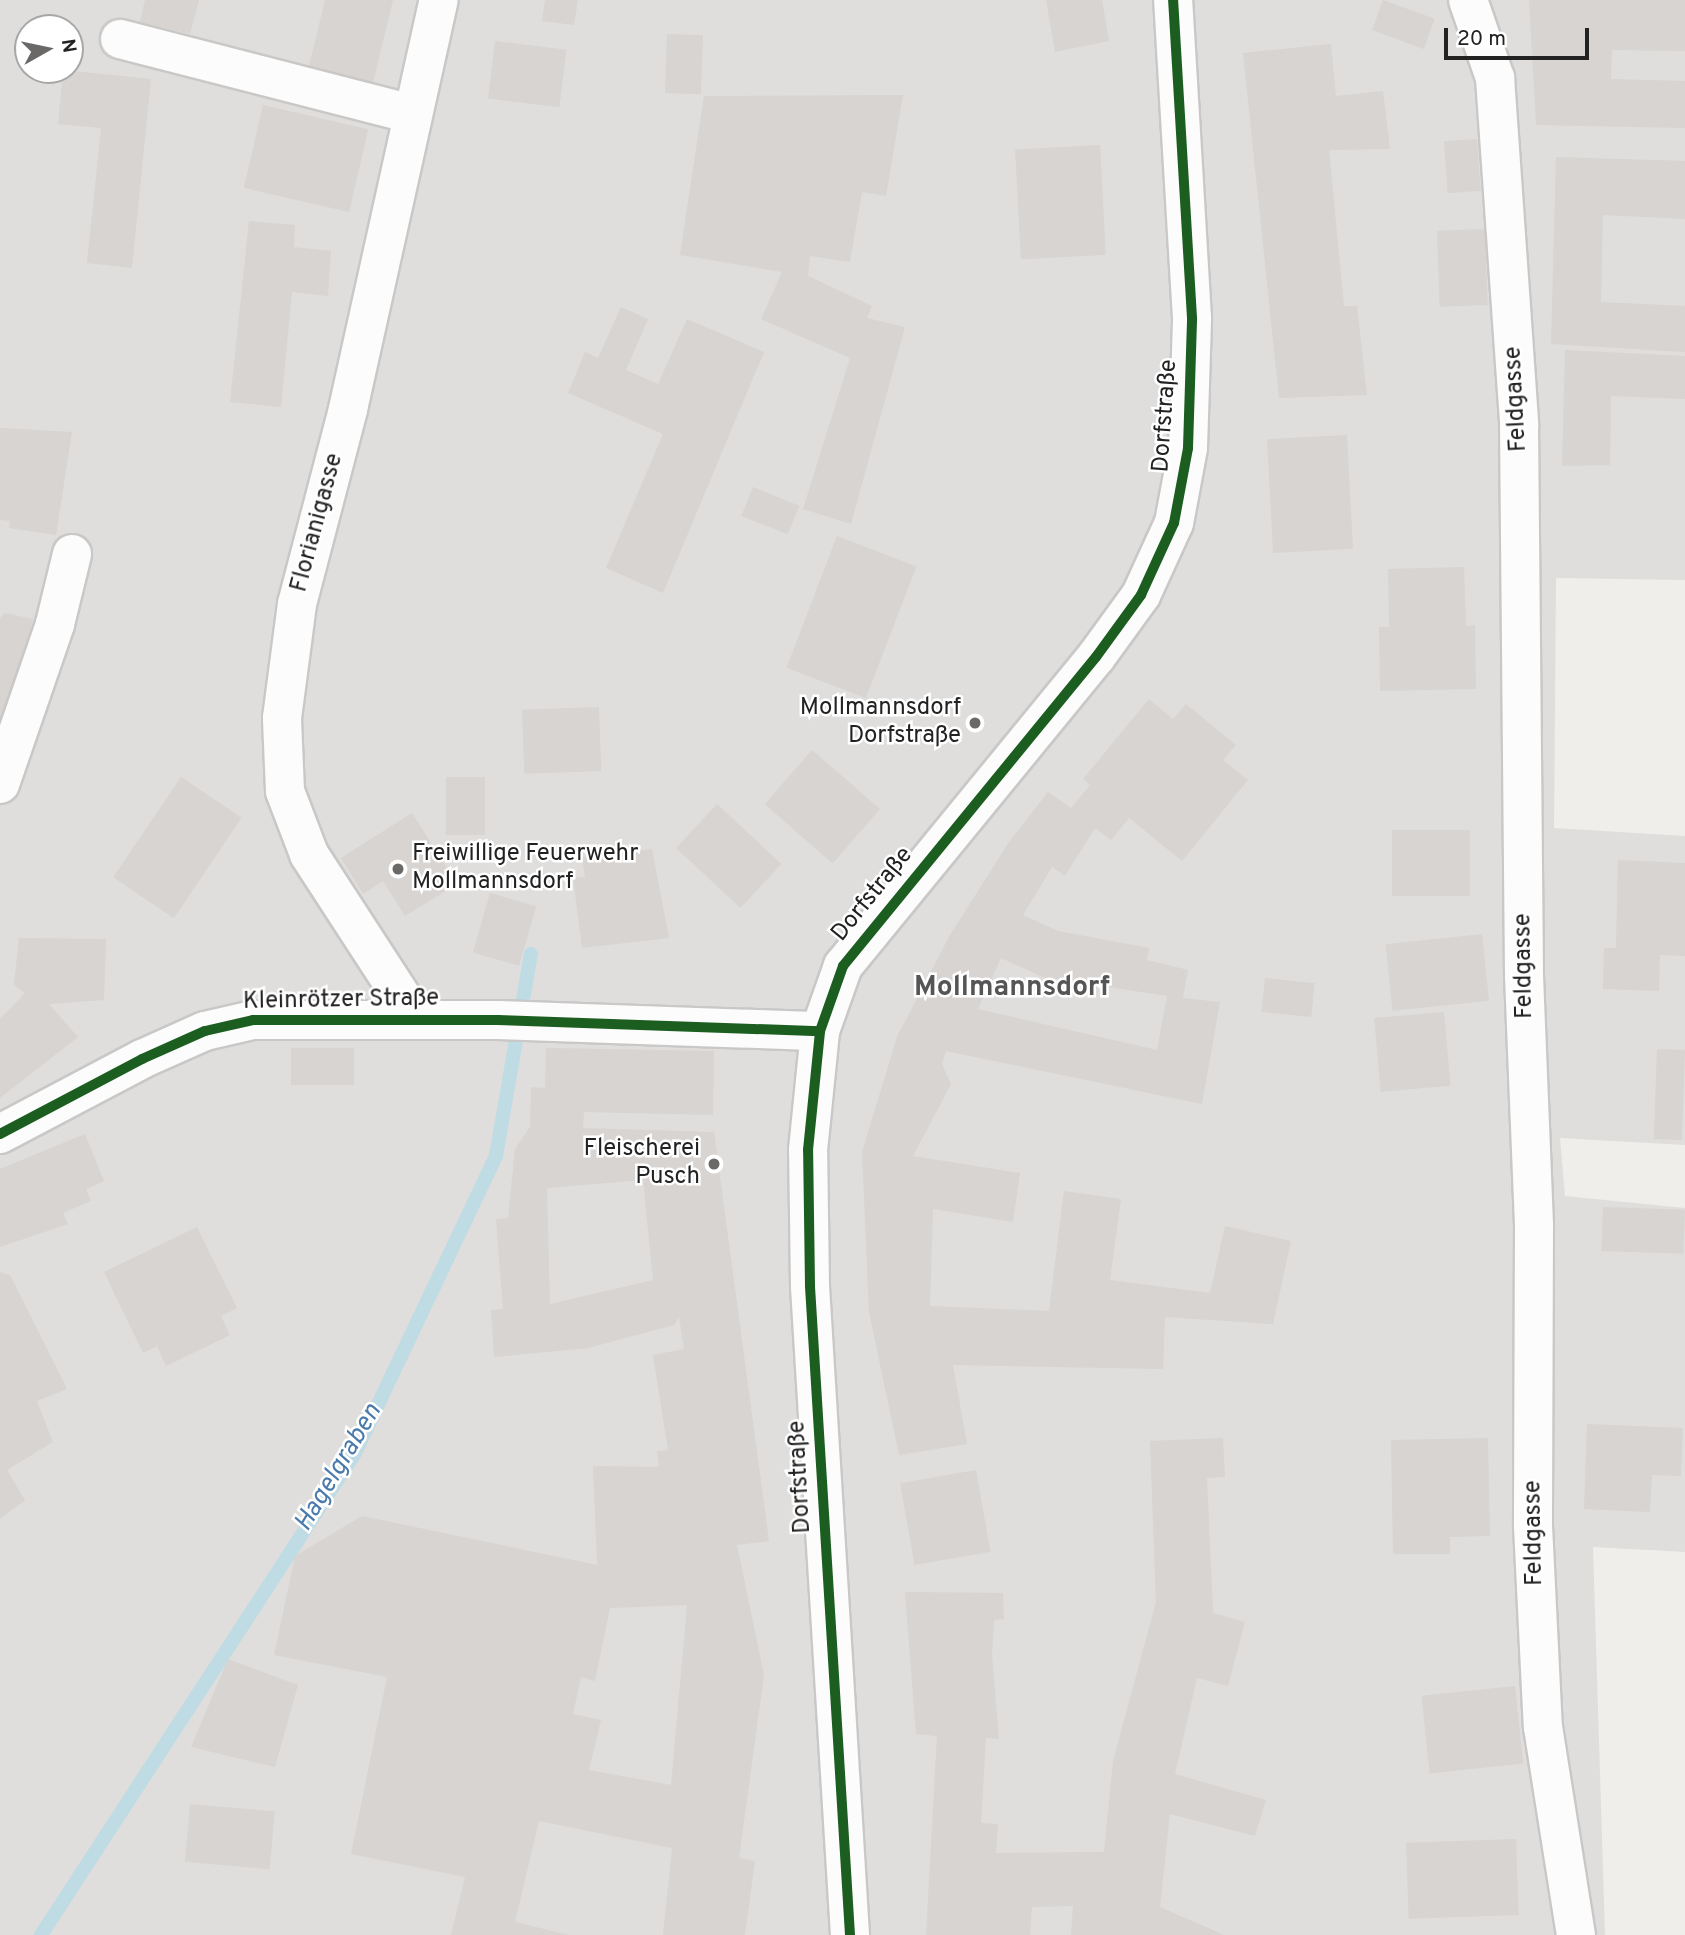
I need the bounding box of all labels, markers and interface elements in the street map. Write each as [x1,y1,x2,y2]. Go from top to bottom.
north arrow [14,14,84,84]
scale bar [1447,14,1592,58]
text: 20 m [1457,26,1506,53]
text: N [55,37,81,55]
street label: Feldgasse [1500,345,1534,453]
street label: Dorfstraße [1148,359,1184,473]
street label: Florianigasse [286,451,350,595]
place label: Mollmannsdorf Dorfstraße [800,695,961,751]
marker: Mollmannsdorf Dorfstraße [967,715,983,731]
place label: Freiwillige Feuerwehr Mollmannsdorf [412,841,639,897]
street label: Dorfstraße [826,842,920,948]
marker: Freiwillige Feuerwehr Mollmannsdorf [390,861,406,877]
street label: Feldgasse [1510,913,1540,1019]
district label: Mollmannsdorf [914,971,1110,1005]
street label: Kleinrötzer Straße [243,985,439,1017]
place label: Fleischerei Pusch [583,1136,700,1192]
marker: Fleischerei Pusch [706,1156,722,1172]
water label: Hagelgraben [289,1398,389,1538]
street label: Dorfstraße [784,1420,818,1534]
street label: Feldgasse [1520,1480,1550,1586]

